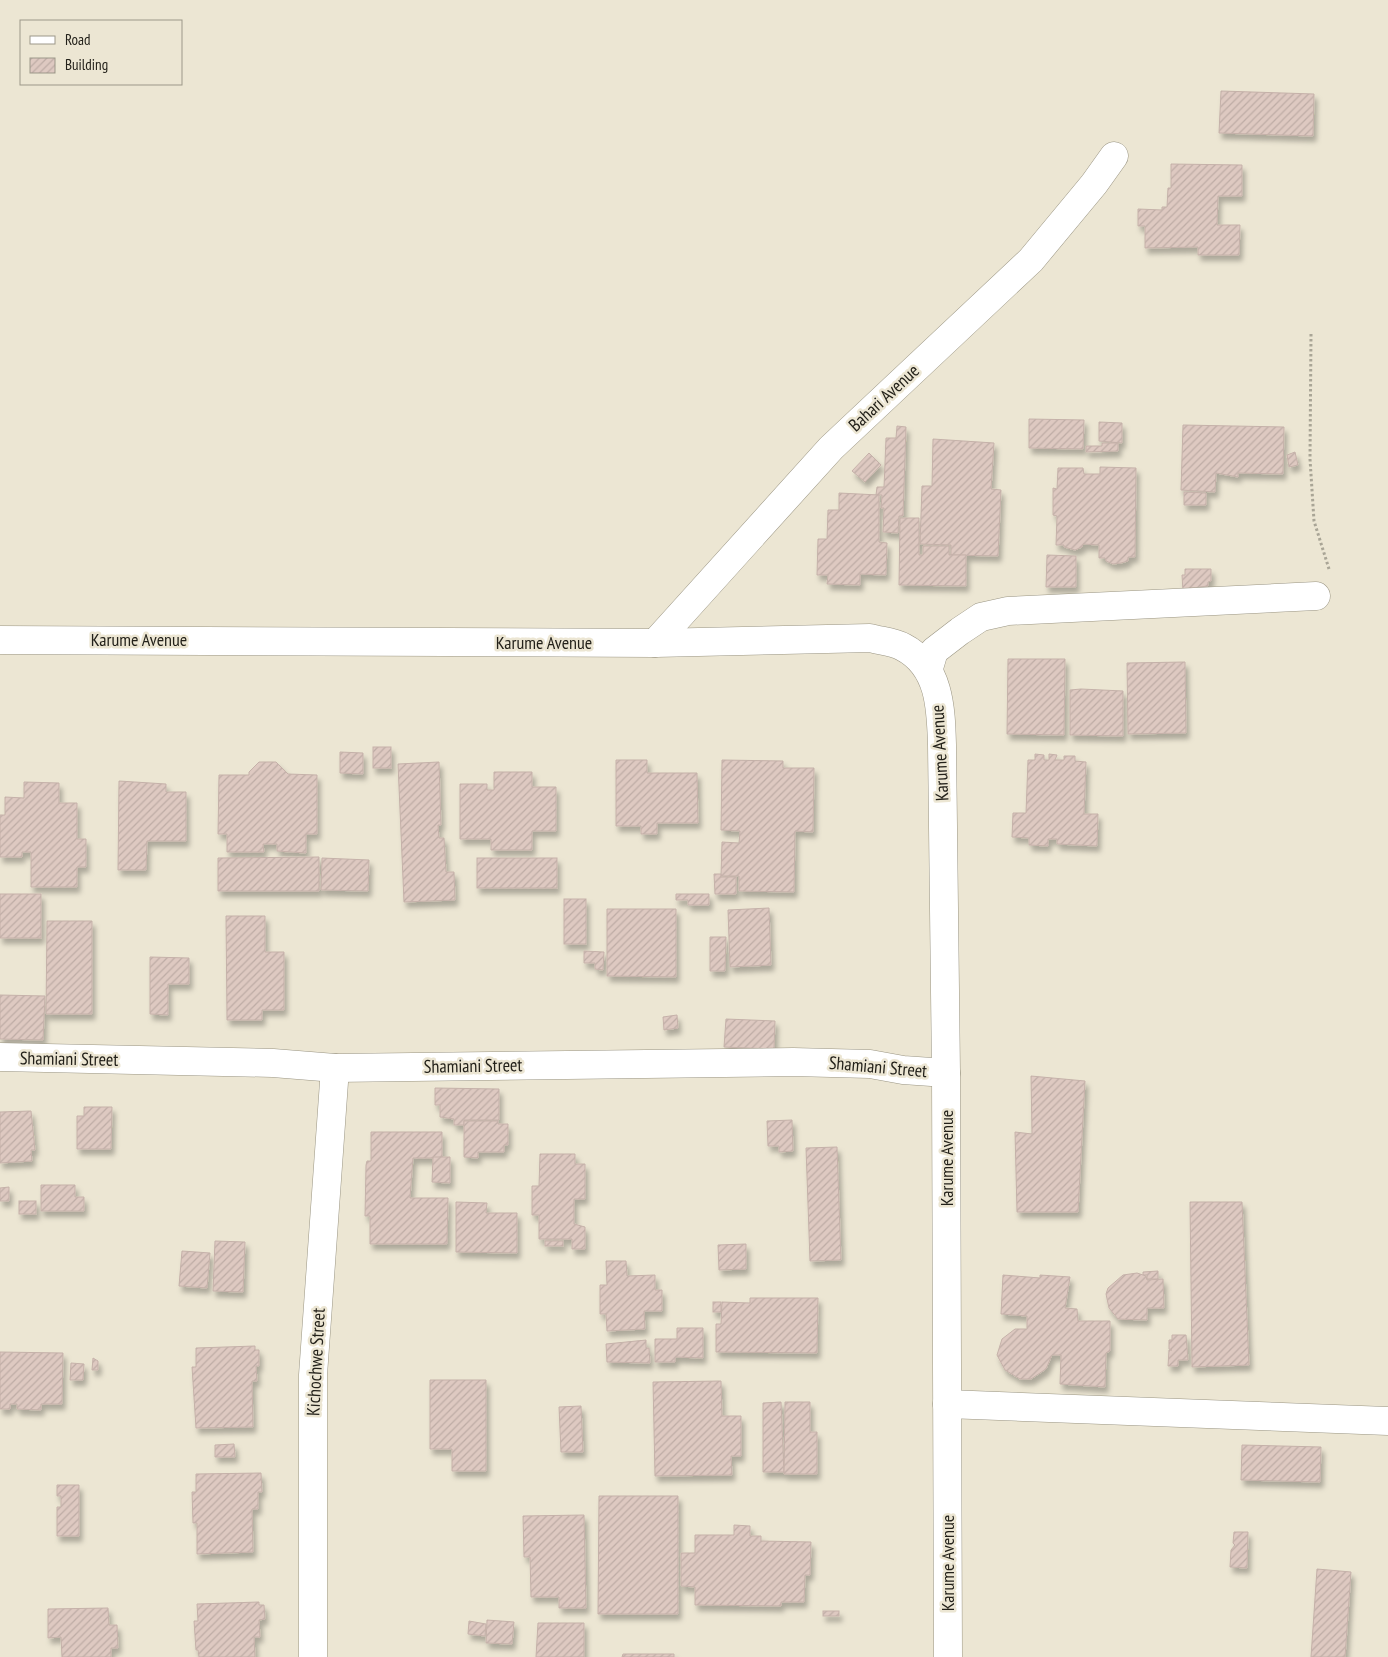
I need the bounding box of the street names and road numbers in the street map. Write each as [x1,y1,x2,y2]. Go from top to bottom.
street label: Bahari Avenue [843,359,924,436]
street label: Karume Avenue [91,628,187,651]
street label: Karume Avenue [496,631,592,654]
street label: Karume Avenue [925,704,954,802]
street label: Shamiani Street [20,1046,119,1071]
street label: Shamiani Street [828,1051,928,1082]
street label: Shamiani Street [424,1053,522,1078]
street label: Karume Avenue [935,1110,958,1206]
street label: Kichochwe Street [301,1307,330,1417]
street label: Karume Avenue [936,1515,959,1611]

